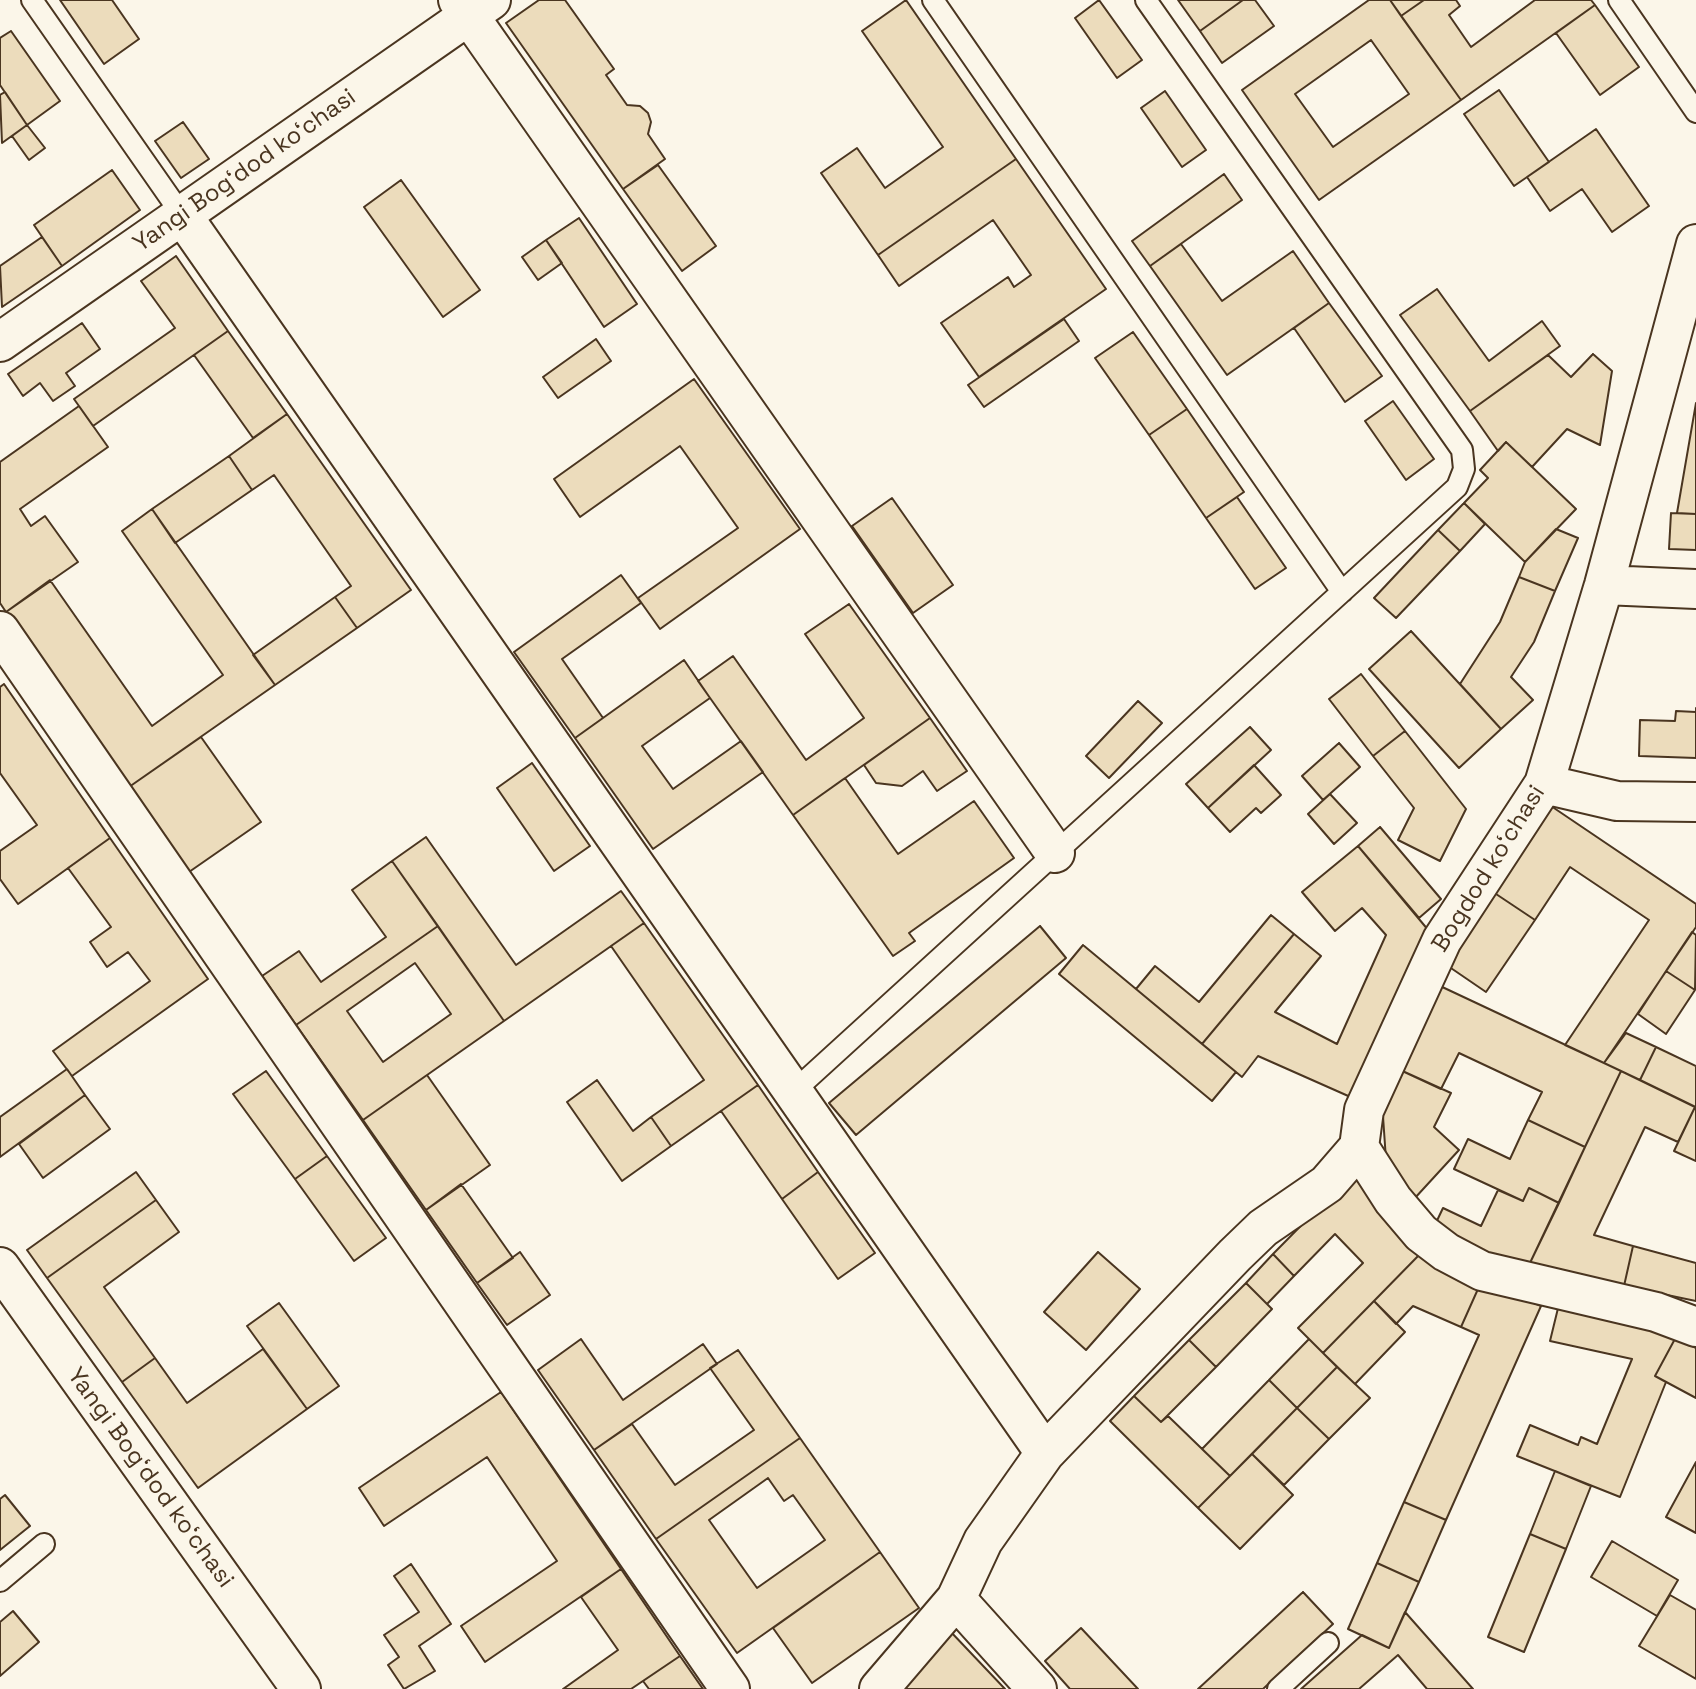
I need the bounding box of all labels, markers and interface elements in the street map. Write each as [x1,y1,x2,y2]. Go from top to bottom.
street label: Yangi Bogʻdod koʻchasi [128,83,362,259]
street label: Bogdod koʻchasi [1426,780,1552,958]
street label: Yangi Bogʻdod koʻchasi [61,1362,239,1594]

